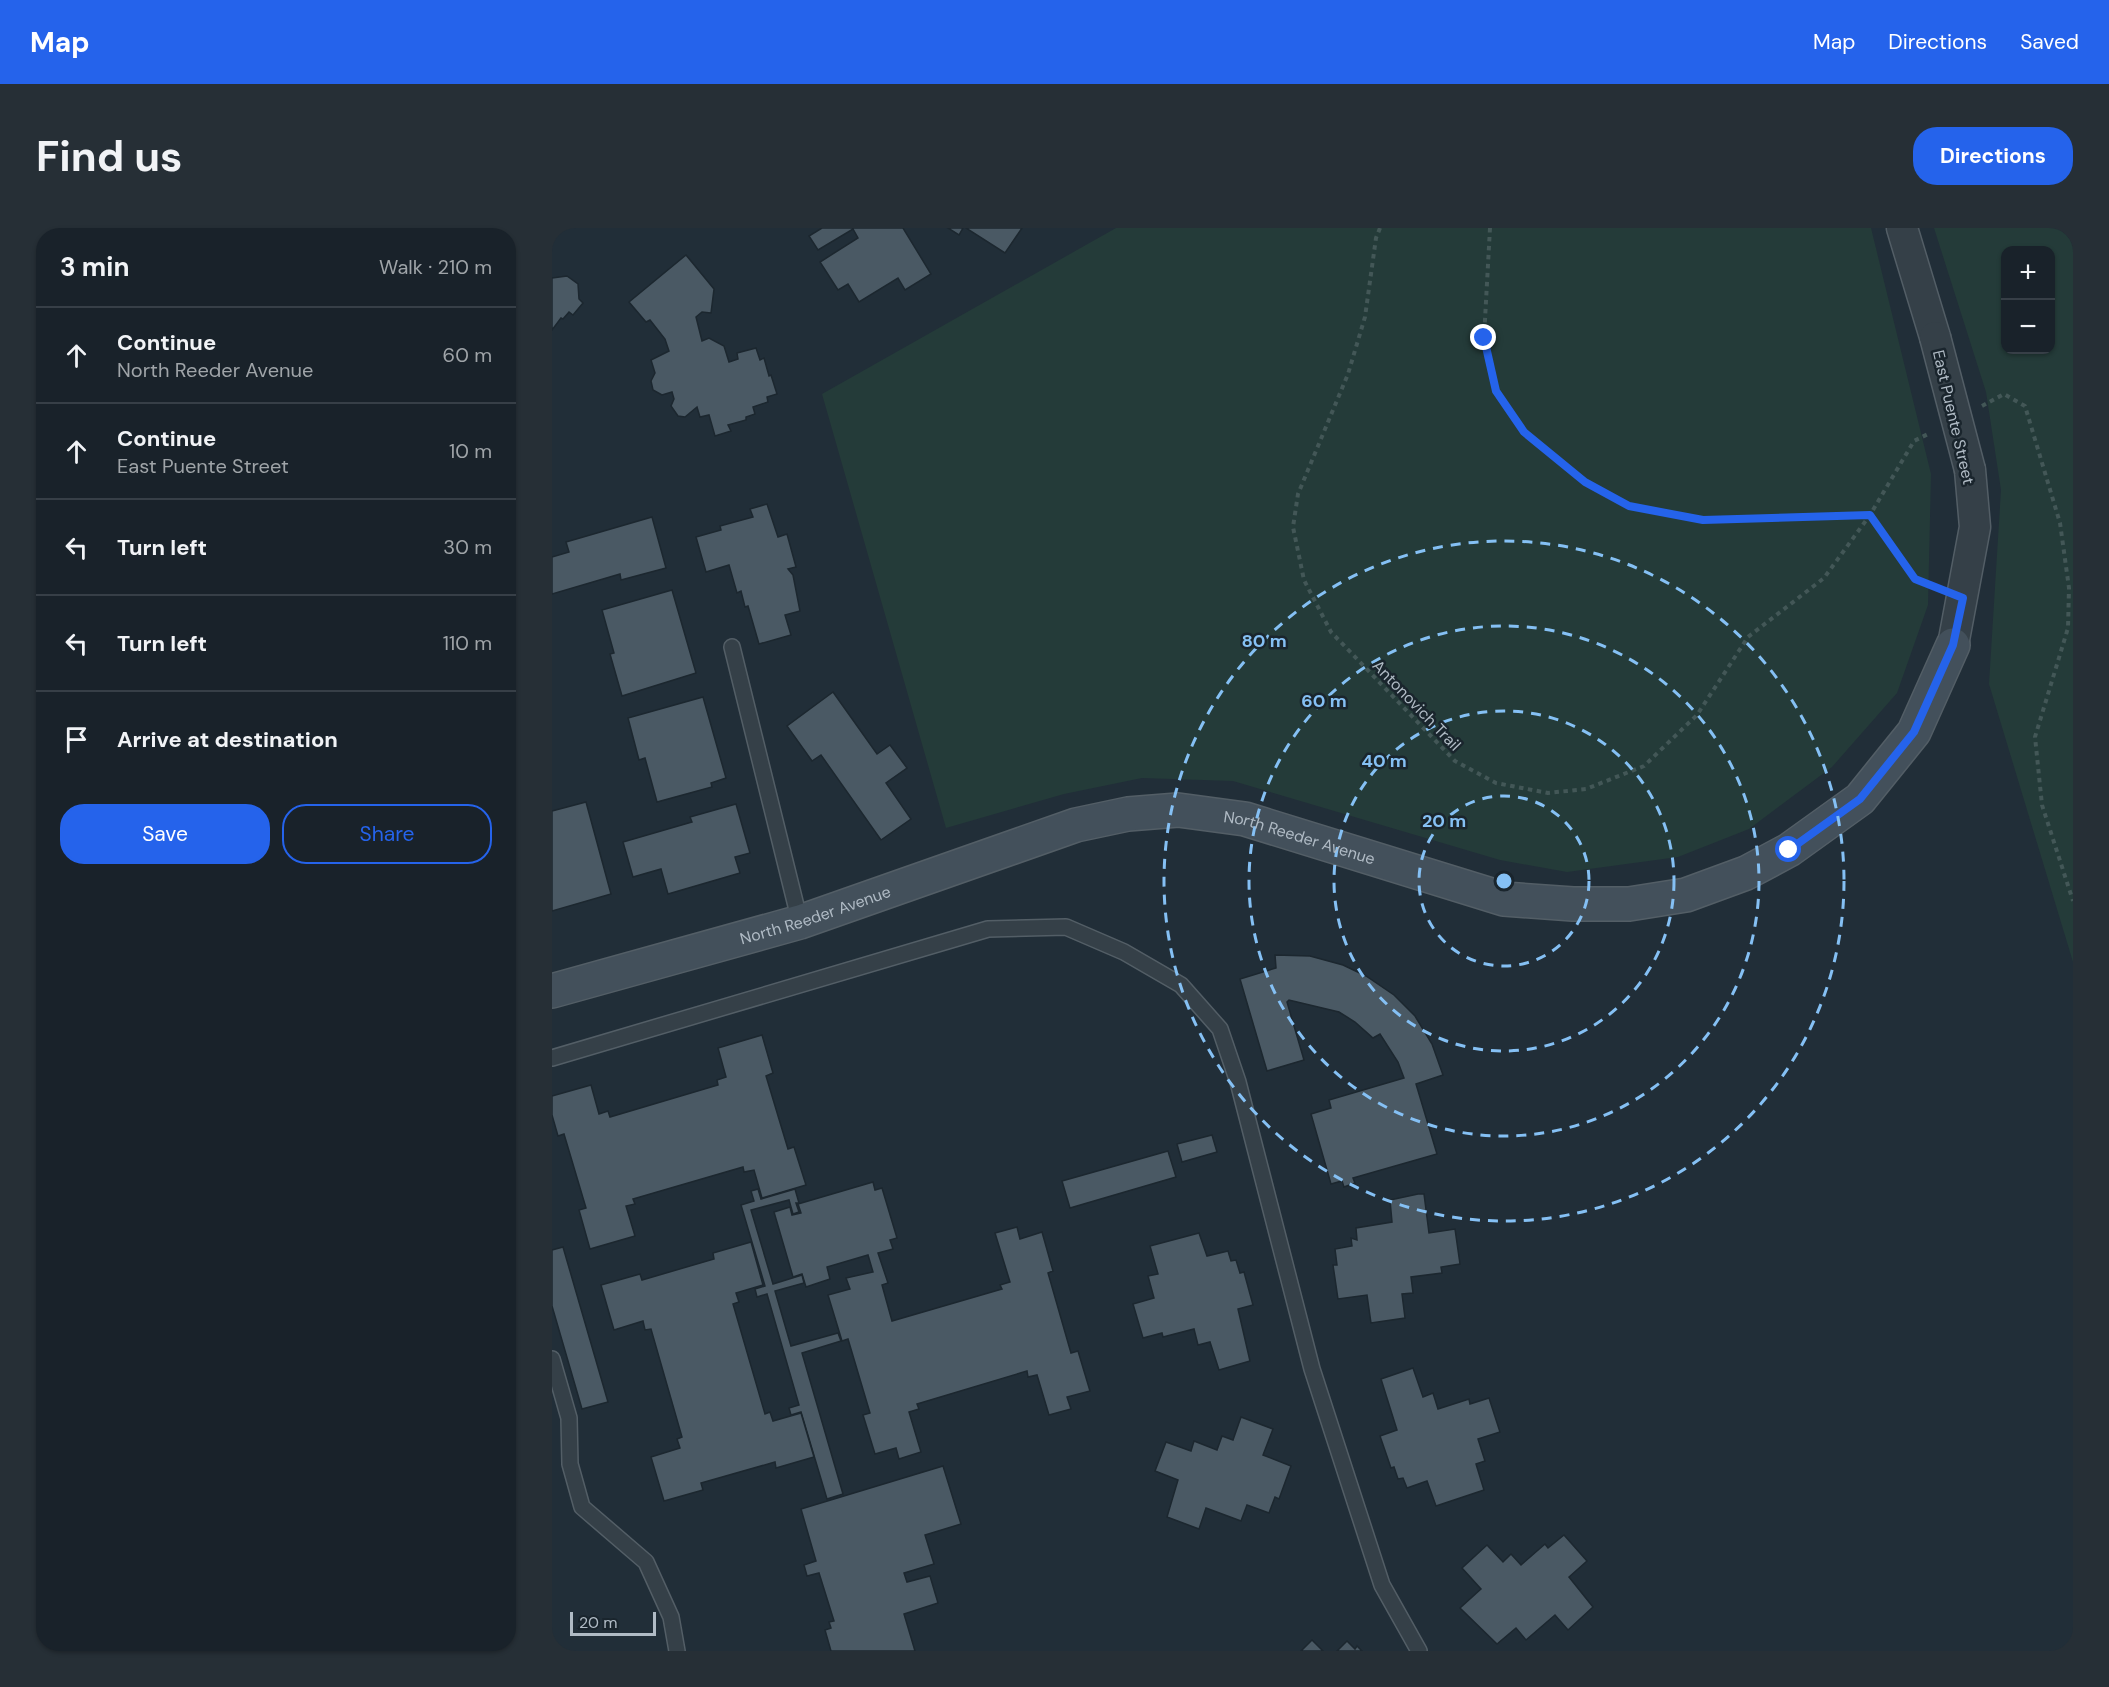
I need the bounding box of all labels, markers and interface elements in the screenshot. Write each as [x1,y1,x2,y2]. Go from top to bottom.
text: Map [30,24,90,61]
text: Map [1813,28,1855,56]
text: Directions [1888,28,1987,56]
text: Saved [2020,28,2079,56]
button: Directions [1913,127,2073,185]
text: Find us [36,129,182,184]
map controls [2001,246,2055,354]
button: + [2001,246,2055,300]
text: 3 min [60,250,129,284]
text: Walk · 210 m [379,254,492,280]
button: − [2001,300,2055,354]
route end [1470,324,1496,350]
text: Continue [117,328,216,357]
icon: ahead [60,339,93,372]
text: 60 m [443,342,492,368]
street label: East Puente Street [1928,348,1979,486]
text: North Reeder Avenue [117,357,313,383]
text: Continue [117,424,216,453]
icon: ahead [60,435,93,468]
text: 10 m [449,438,492,464]
text: East Puente Street [117,453,289,479]
icon: left [60,531,93,564]
text: Turn left [117,533,207,562]
text: 30 m [443,534,492,560]
icon: left [60,627,93,660]
text: Turn left [117,629,207,658]
text: 80 m [1241,629,1287,653]
text: 110 m [443,630,492,656]
street label: Antonovich Trail [1368,655,1465,755]
text: 60 m [1301,689,1347,713]
icon: arrive [60,723,93,756]
text: Arrive at destination [117,725,338,754]
text: 40 m [1361,749,1407,773]
button: Save [60,804,270,864]
button: Share [282,804,492,864]
street label: North Reeder Avenue [1222,806,1378,870]
text: 20 m [1422,809,1466,833]
route start [1775,836,1801,862]
centre of rings [1494,871,1514,891]
street label: North Reeder Avenue [738,881,893,949]
scale bar [570,1609,656,1636]
text: 20 m [579,1612,618,1633]

